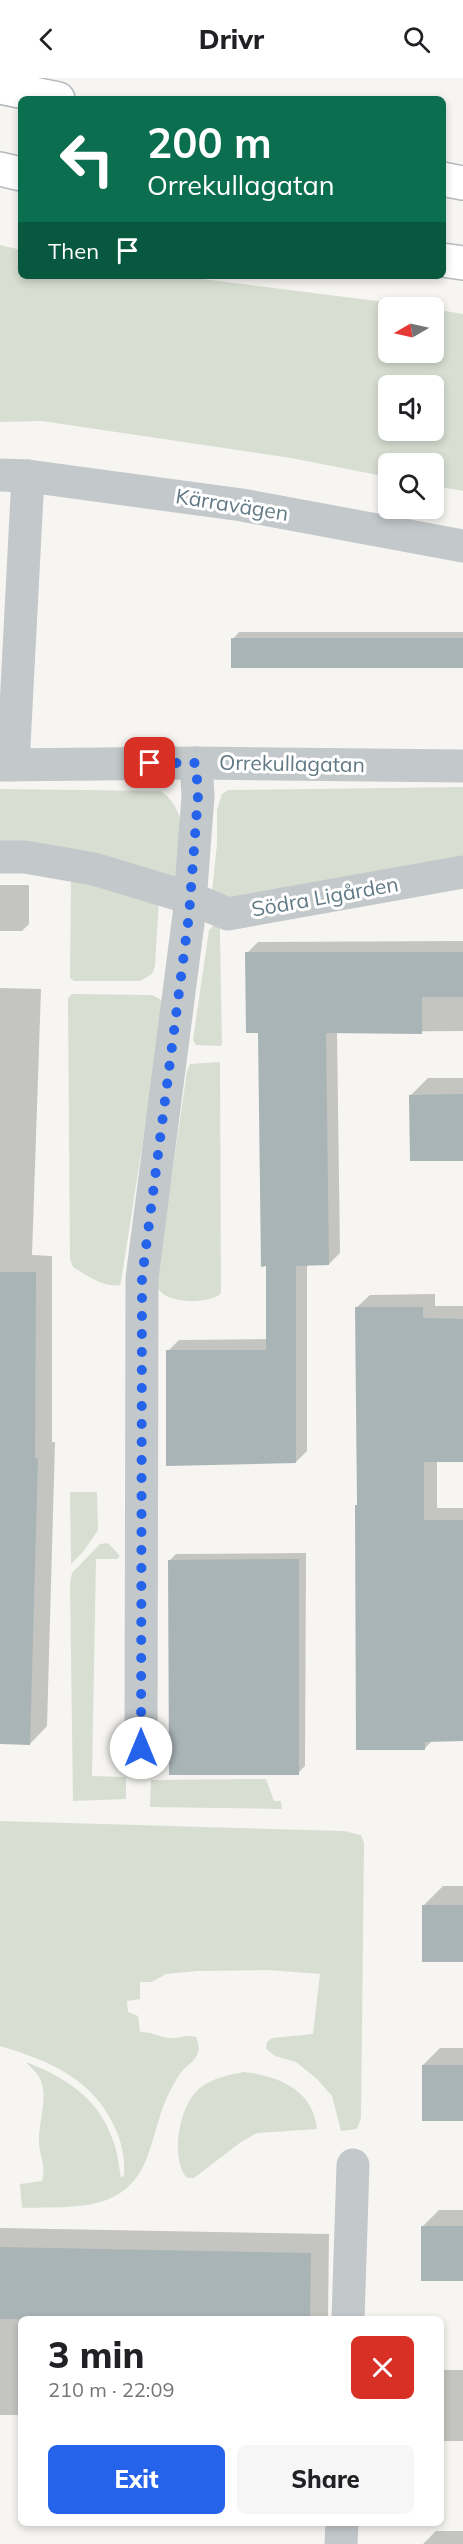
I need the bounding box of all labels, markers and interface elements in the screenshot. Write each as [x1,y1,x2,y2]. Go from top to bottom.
text: Drivr [199,22,264,56]
icon: back [30,23,63,56]
icon: search [400,23,433,56]
text: 200 m [147,116,272,169]
icon: left [48,120,126,198]
text: Orrekullagatan [147,168,334,202]
icon: arrive [111,234,144,267]
text: Then [48,237,99,265]
north arrow [378,297,444,363]
map controls [378,297,444,519]
button: sound [378,375,444,441]
button: search [378,453,444,519]
street label: Kärravägen [174,482,290,526]
pin [124,737,175,788]
icon: arrive [133,746,166,779]
street label: Orrekullagatan [219,749,365,777]
street label: Södra Ligården [249,870,400,922]
position arrow [109,1716,173,1780]
text: 3 min [48,2332,144,2377]
button: close [351,2336,414,2399]
text: 210 m · 22:09 [48,2377,174,2402]
button: Exit [48,2445,225,2514]
button: Share [237,2445,414,2514]

